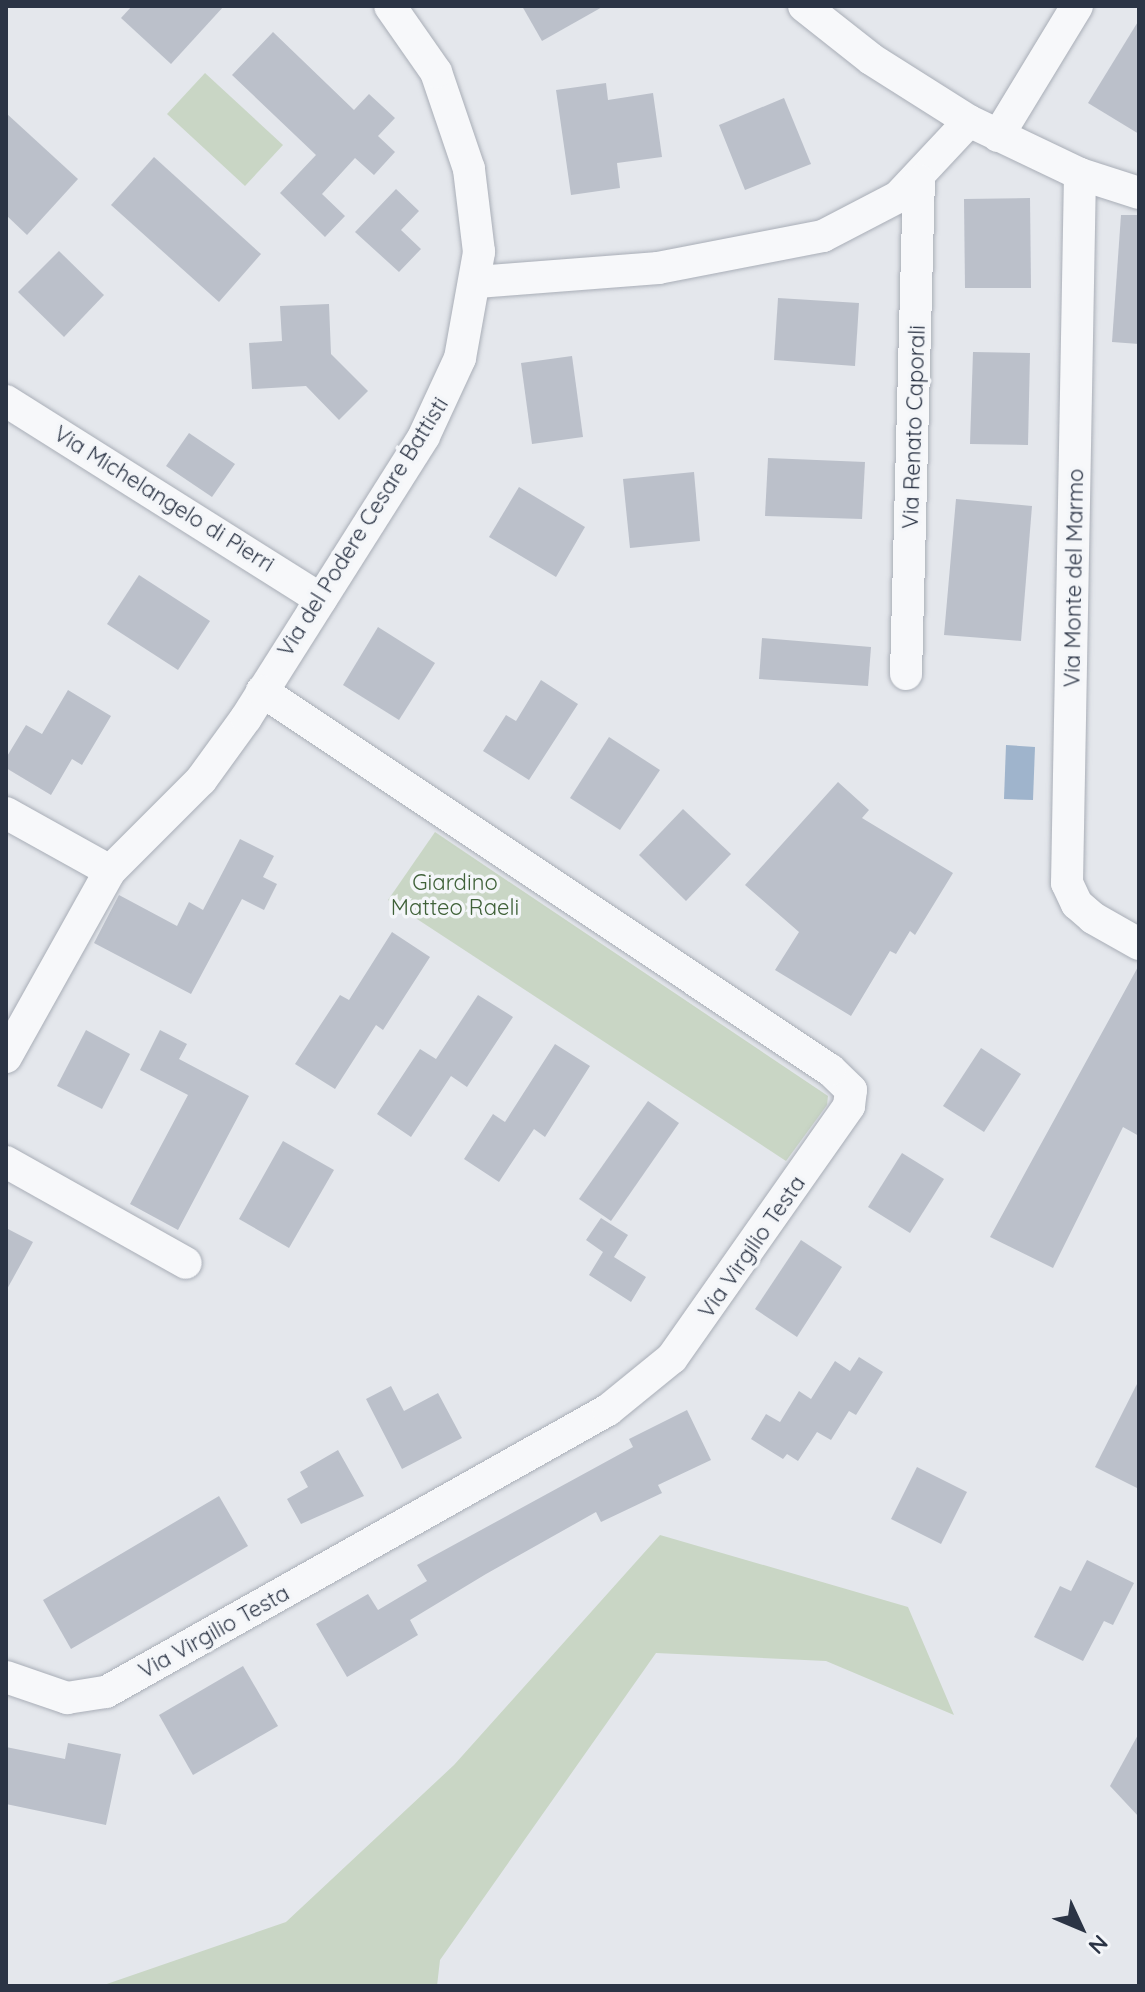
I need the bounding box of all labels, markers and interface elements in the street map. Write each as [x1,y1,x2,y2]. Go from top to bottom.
street label: Via Renato Caporali [897,325,931,529]
street label: Via del Podere Cesare Battisti [272,393,454,661]
street label: Via Michelangelo di Pierri [49,420,279,578]
street label: Via Monte del Marmo [1059,468,1089,688]
park label: Giardino Matteo Raeli [391,869,519,920]
street label: Via Virgilio Testa [693,1171,811,1323]
street label: Via Virgilio Testa [134,1580,294,1684]
north arrow [1041,1888,1121,1968]
text: N [1083,1929,1114,1960]

